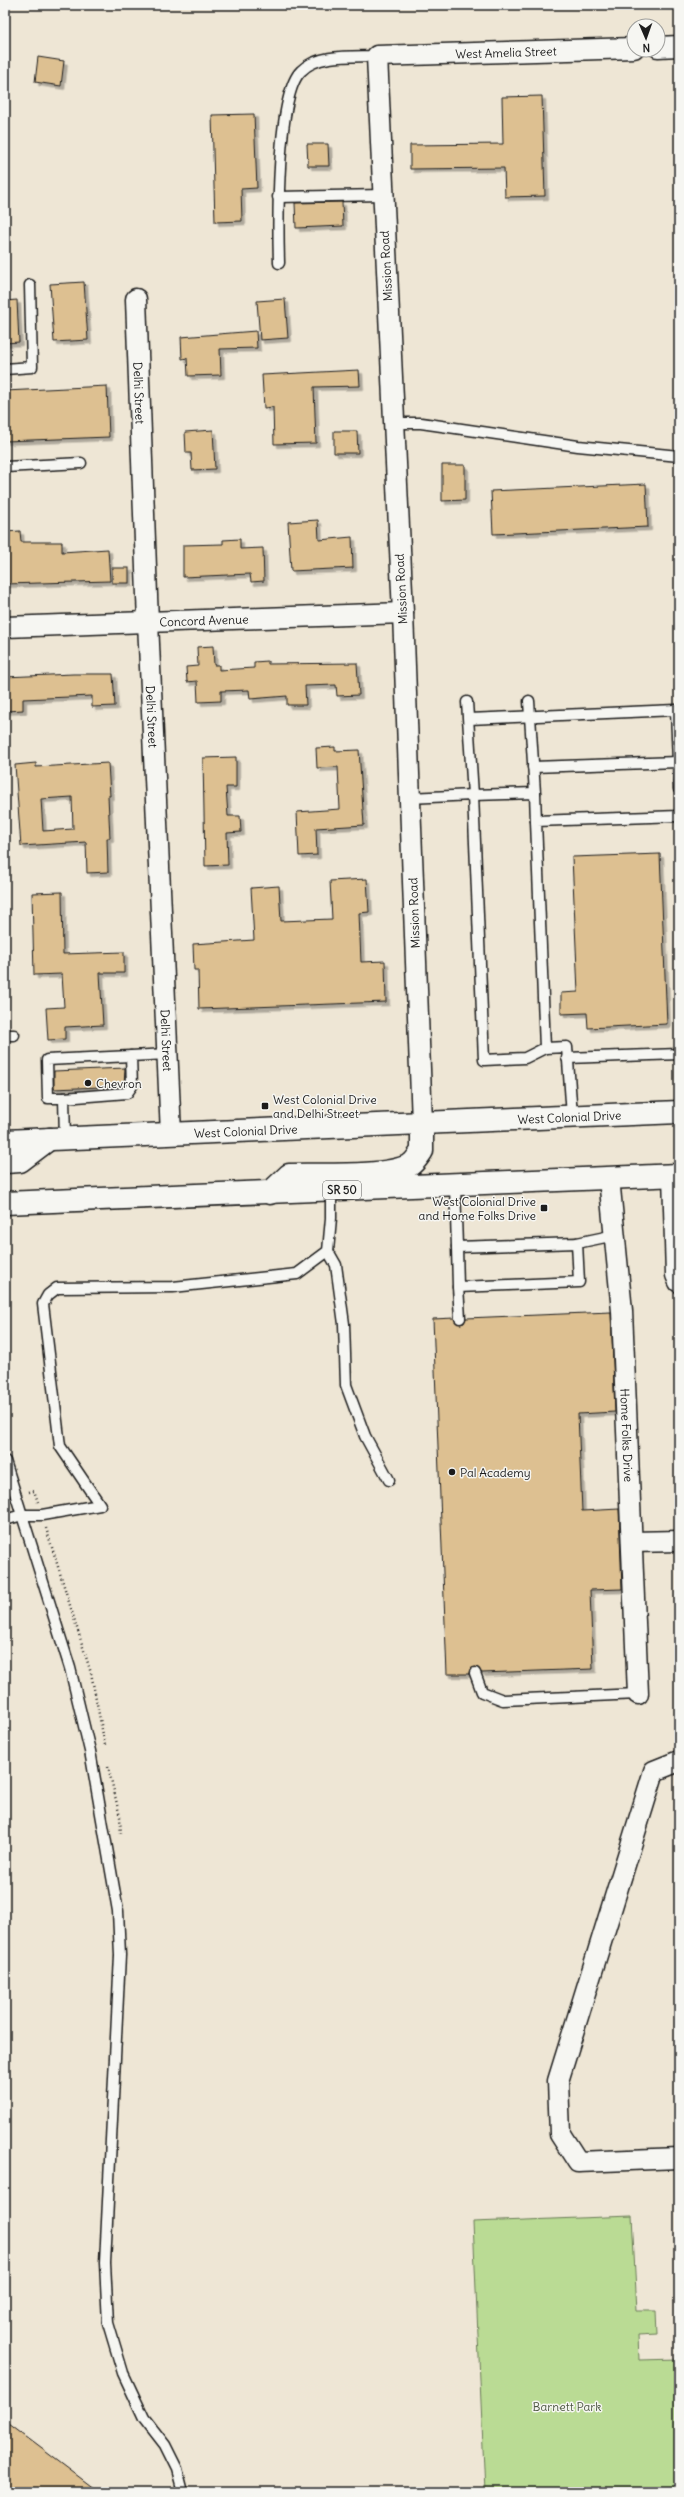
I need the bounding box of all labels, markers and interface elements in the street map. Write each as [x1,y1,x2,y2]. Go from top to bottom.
north arrow [626,18,666,58]
text: N [642,41,650,55]
street label: West Amelia Street [455,43,557,61]
street label: Mission Road [377,230,395,302]
street label: Delhi Street [131,362,148,424]
street label: Mission Road [392,553,410,625]
street label: Concord Avenue [159,611,249,629]
street label: Delhi Street [143,685,161,748]
street label: Mission Road [405,877,423,949]
street label: Delhi Street [158,1009,176,1072]
place label: Chevron [96,1076,142,1091]
marker: Chevron [83,1078,93,1088]
place label: West Colonial Drive and Delhi Street [273,1092,377,1121]
marker: West Colonial Drive and Delhi Street [260,1101,270,1111]
street label: West Colonial Drive [517,1107,622,1126]
street label: West Colonial Drive [194,1121,298,1140]
road number: SR 50 [323,1181,361,1199]
place label: West Colonial Drive and Home Folks Drive [419,1194,536,1223]
marker: West Colonial Drive and Home Folks Drive [539,1203,549,1213]
street label: Home Folks Drive [618,1388,637,1482]
place label: Pal Academy [460,1465,531,1480]
marker: Pal Academy [447,1467,457,1477]
park label: Barnett Park [533,2399,601,2414]

